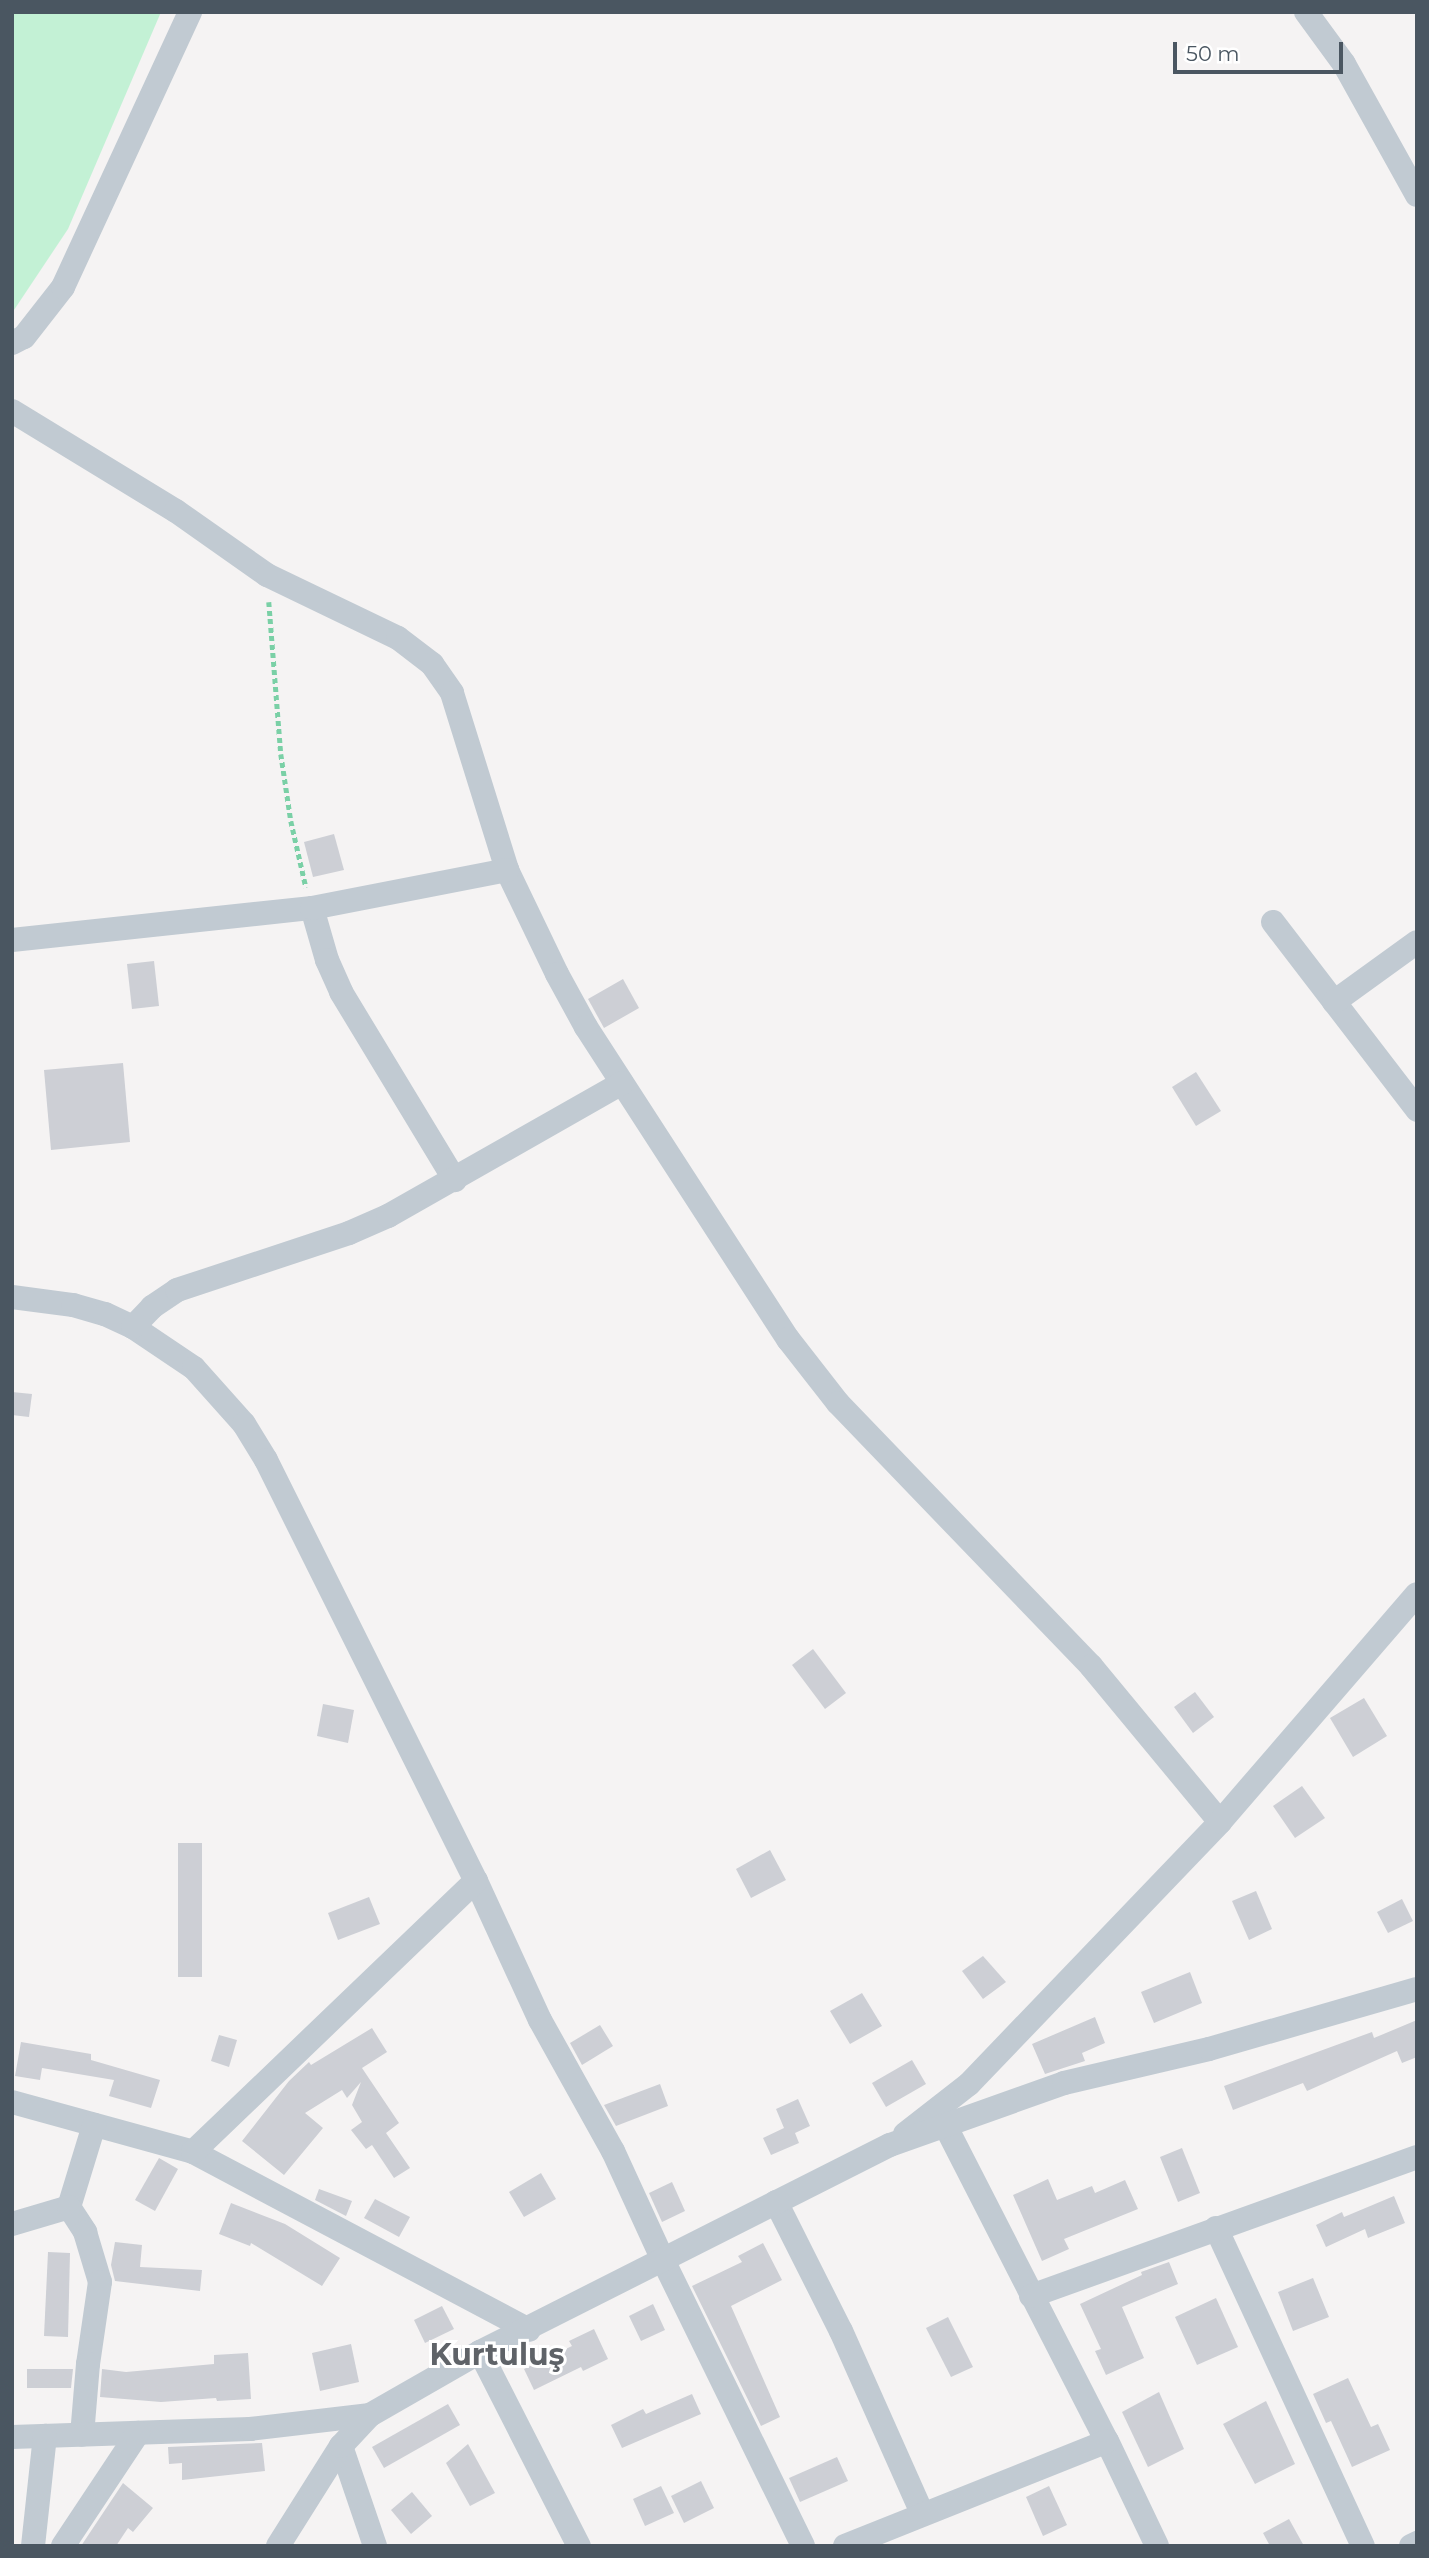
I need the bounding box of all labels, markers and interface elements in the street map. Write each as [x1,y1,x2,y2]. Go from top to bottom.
scale bar [1177,28,1347,72]
text: 50 m [1186,41,1240,66]
district label: Kurtuluş [430,2337,564,2373]

